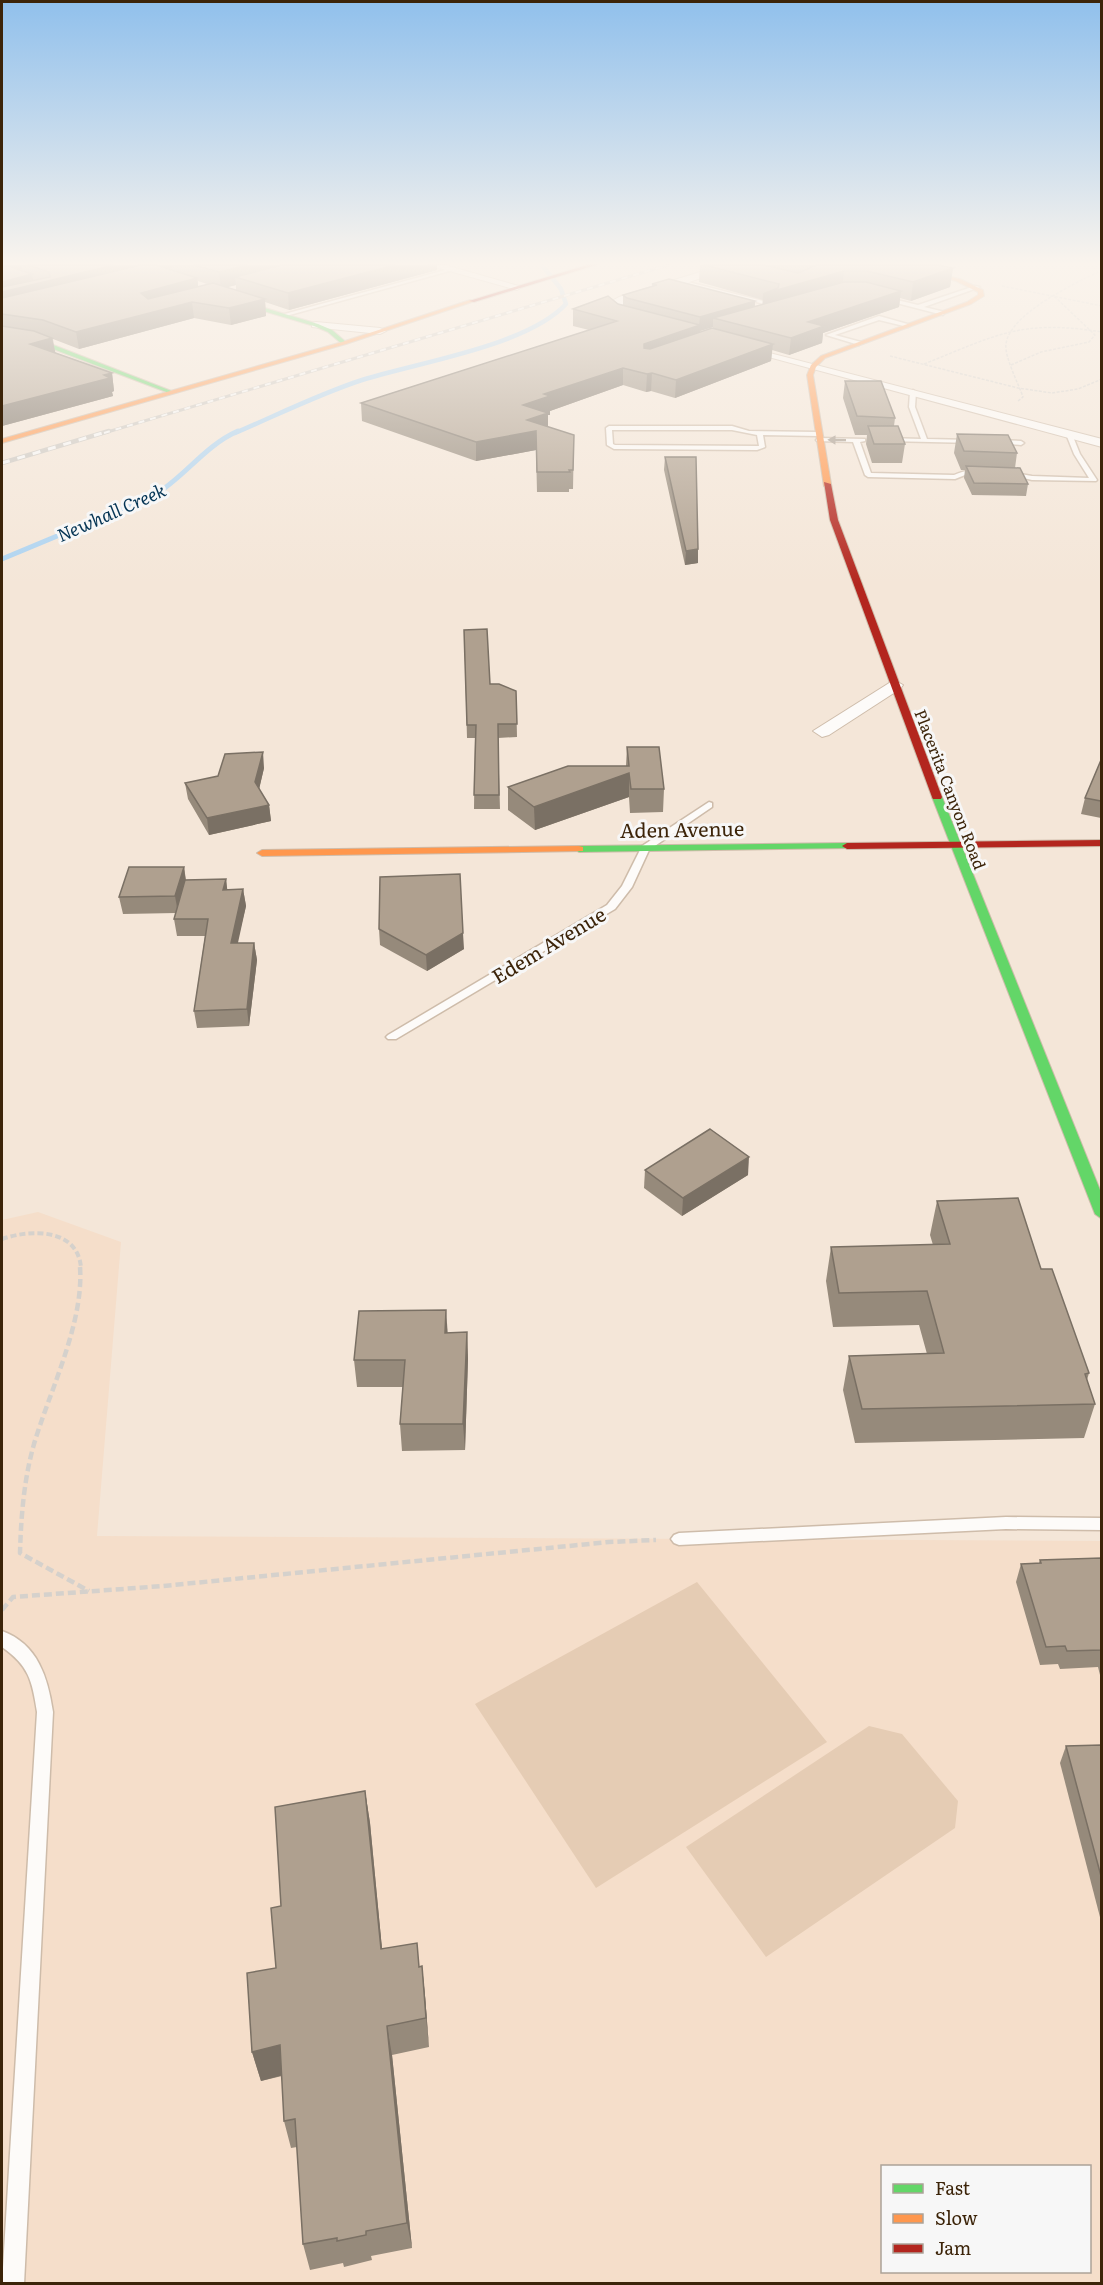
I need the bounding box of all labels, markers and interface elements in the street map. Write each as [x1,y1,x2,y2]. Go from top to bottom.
one-way arrow [828,435,847,445]
water label: Newhall Creek [52,476,170,548]
street label: Placerita Canyon Road [909,705,993,873]
street label: Aden Avenue [620,812,744,844]
street label: Edem Avenue [485,898,611,990]
legend [881,2165,1091,2273]
text: Fast [935,2174,971,2201]
text: Slow [935,2204,978,2231]
text: Jam [935,2234,971,2261]

